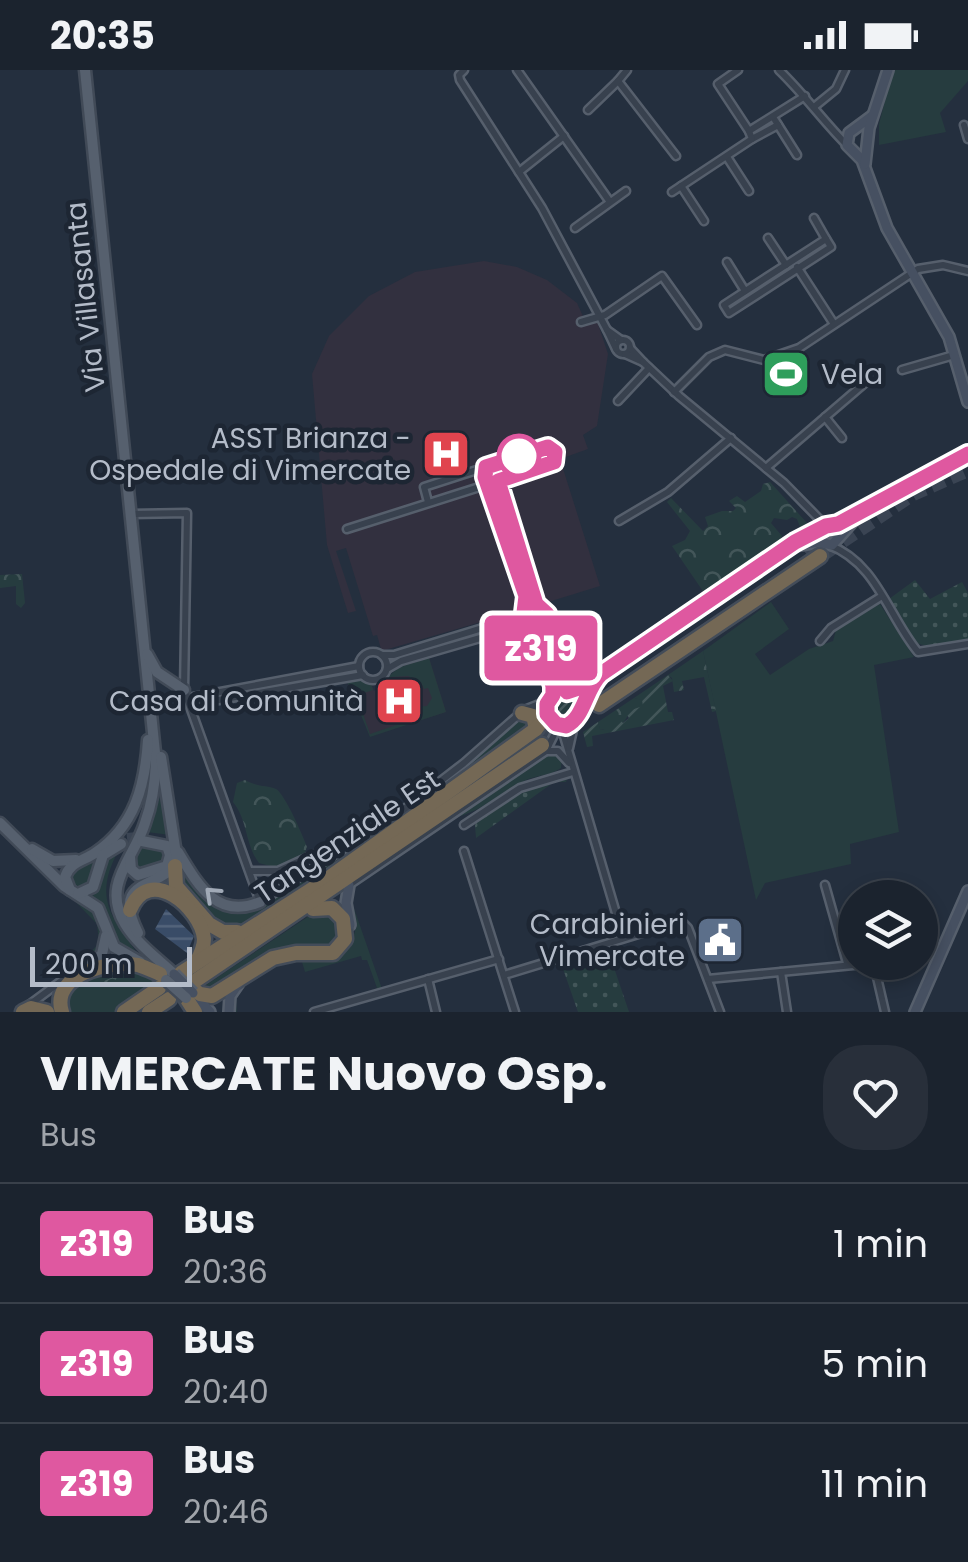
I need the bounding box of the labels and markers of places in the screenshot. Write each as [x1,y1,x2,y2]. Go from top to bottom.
sports icon: Vela [760,348,812,400]
place label: Vela [821,355,883,394]
place label: ASST Brianza - Ospedale di Vimercate [89,419,411,490]
hospital icon: ASST Brianza - Ospedale di Vimercate [420,428,472,480]
unlabelled marker [498,435,540,477]
hospital icon: Casa di Comunità [373,675,425,727]
place label: Casa di Comunità [109,682,364,721]
place label: Carabinieri Vimercate [530,905,685,976]
public building icon: Carabinieri Vimercate [694,914,746,966]

